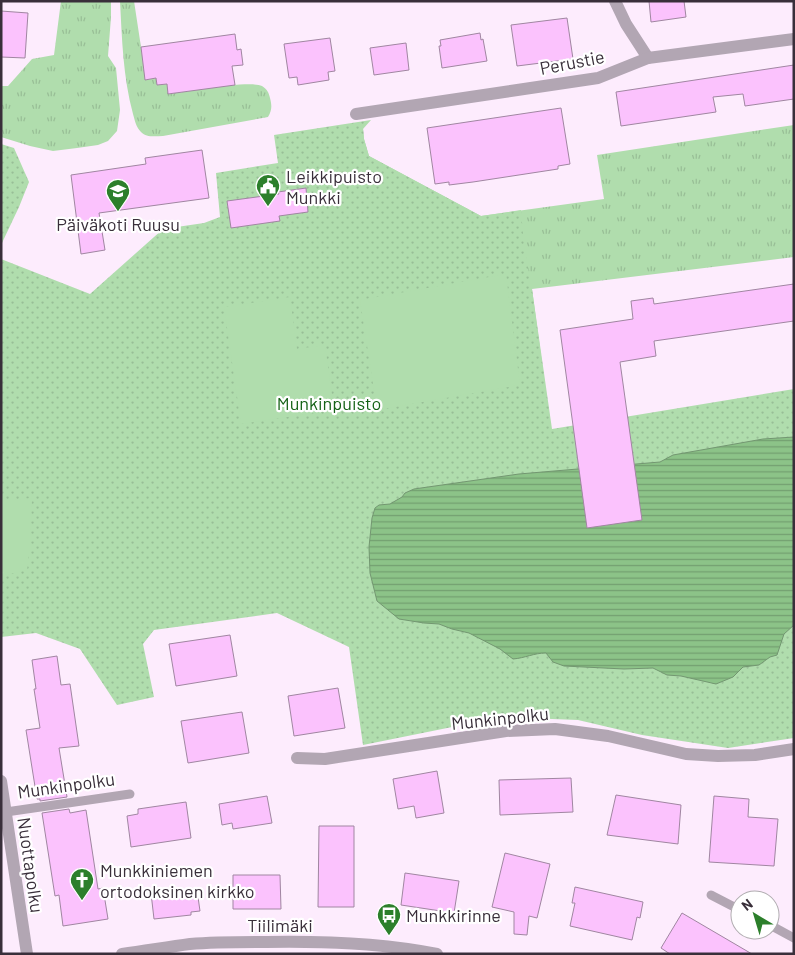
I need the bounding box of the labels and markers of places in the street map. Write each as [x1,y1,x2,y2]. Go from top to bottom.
place label: Leikkipuisto Munkki [286,165,382,208]
public building icon: Leikkipuisto Munkki [255,173,281,207]
school or university icon: Päiväkoti Ruusu [105,178,131,212]
place label: Päiväkoti Ruusu [56,213,180,235]
place label: Munkkiniemen ortodoksinen kirkko [100,859,255,902]
church icon: Munkkiniemen ortodoksinen kirkko [69,867,95,901]
bus stop icon: Munkkirinne [376,902,402,936]
place label: Munkkirinne [406,904,501,926]

